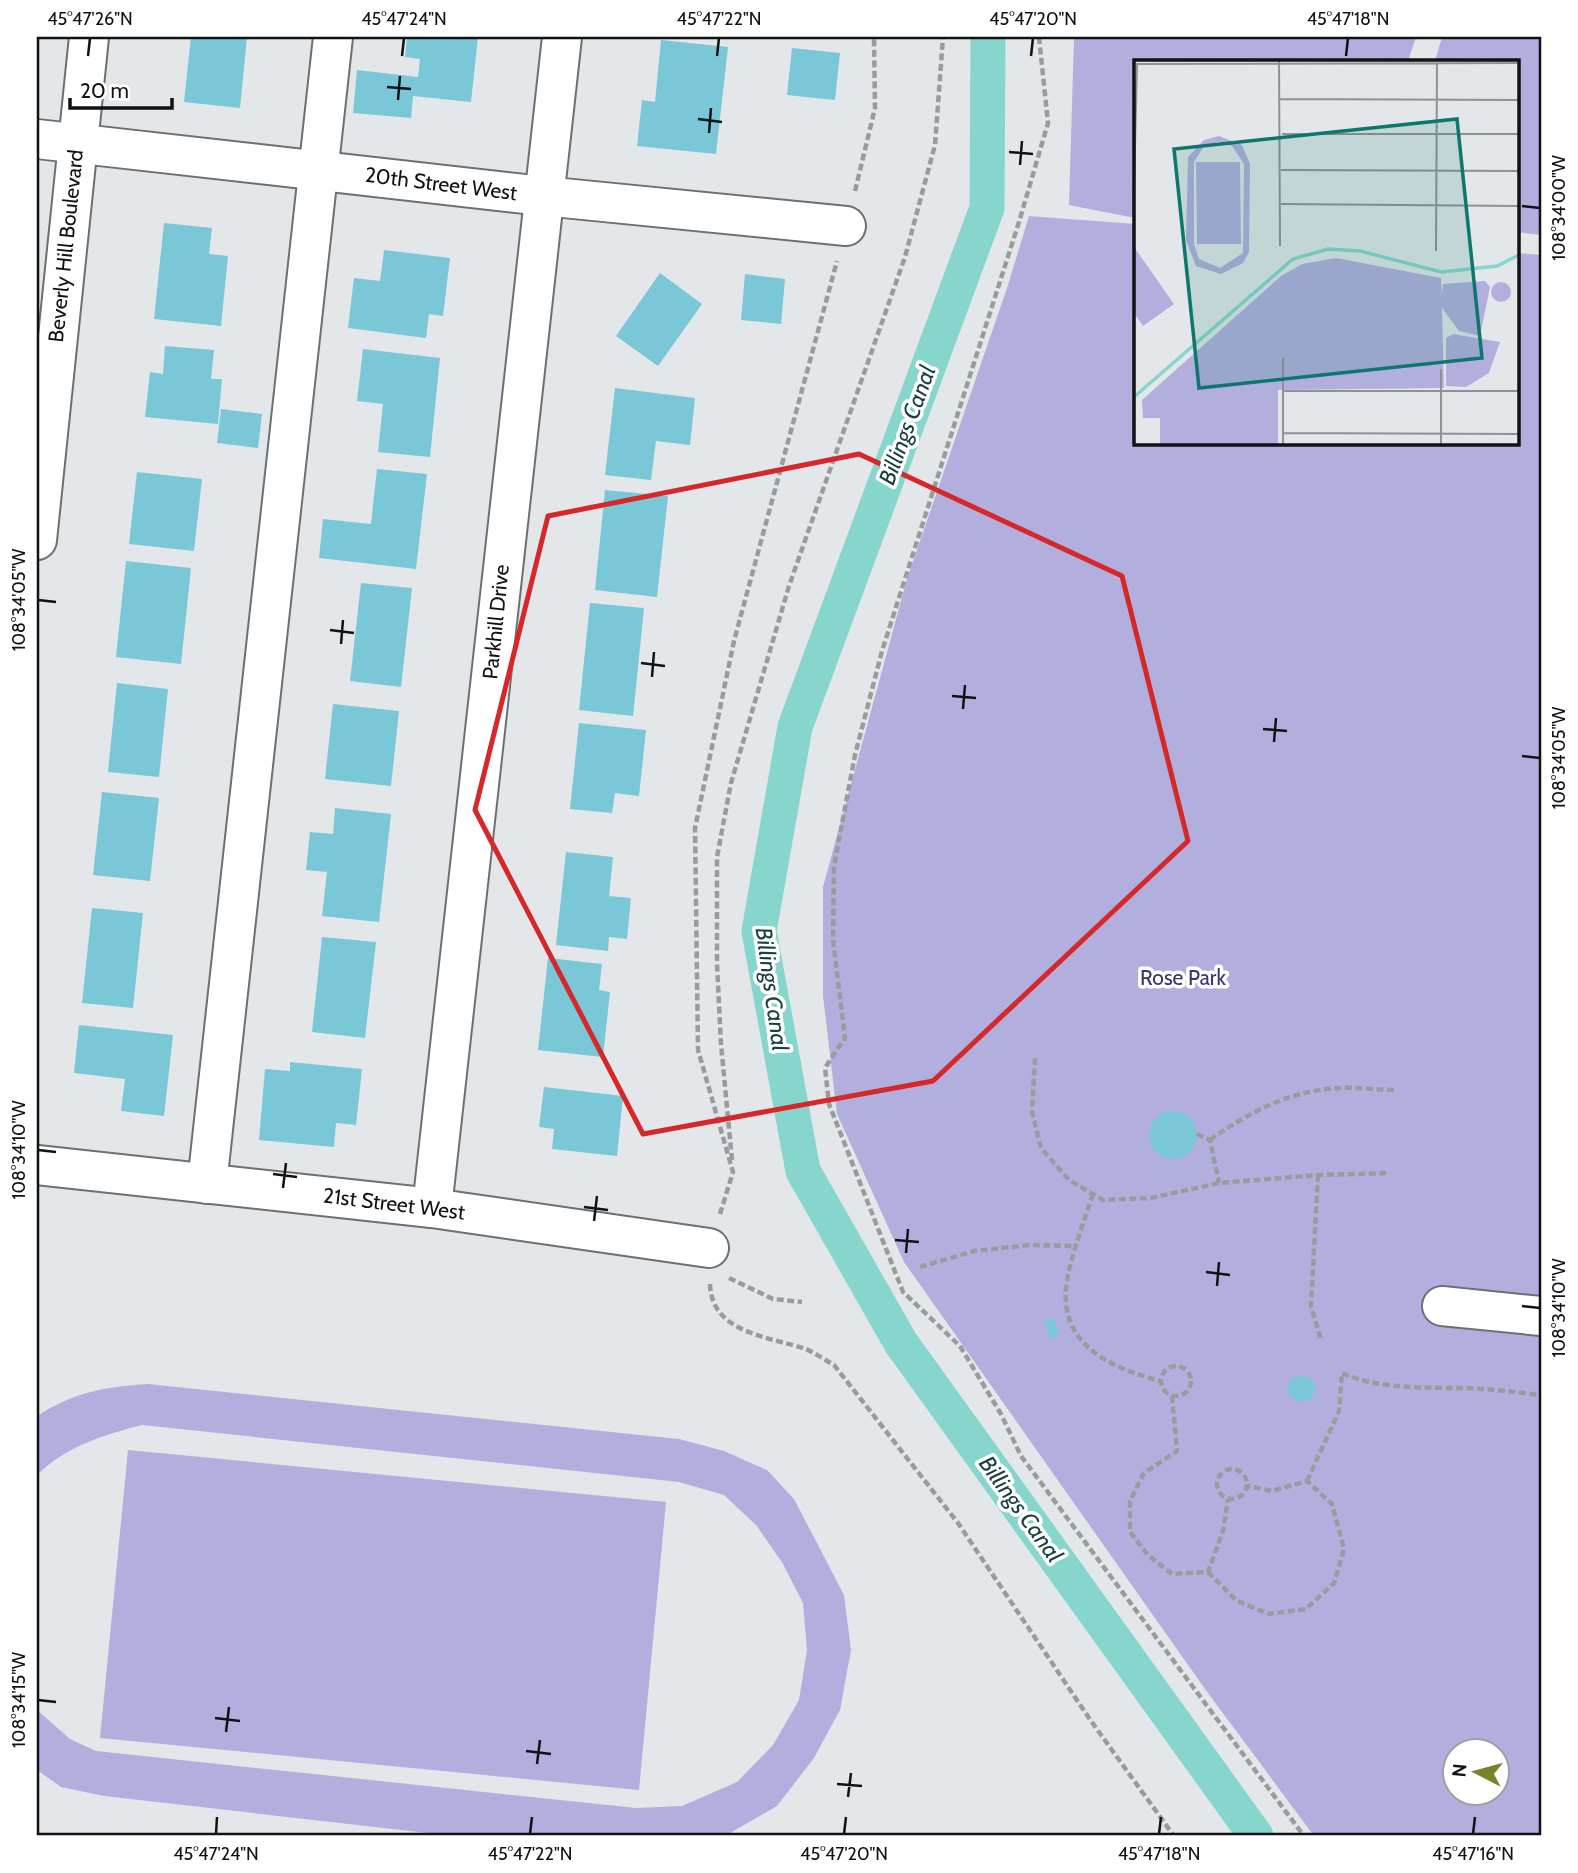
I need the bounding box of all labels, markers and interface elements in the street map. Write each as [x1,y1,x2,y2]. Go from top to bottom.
text: 45°47'26"N [47,8,133,30]
text: 45°47'24"N [361,8,447,30]
text: 45°47'22"N [677,8,761,30]
text: 45°47'20"N [989,8,1077,30]
text: 45°47'18"N [1307,8,1389,30]
inset map [1134,60,1518,444]
scale bar [70,66,172,110]
text: 20 m [80,78,129,103]
street label: Beverly Hill Boulevard [43,148,88,343]
text: 108°34'00"W [1548,155,1570,261]
street label: 20th Street West [364,162,519,205]
water label: Billings Canal [873,361,942,488]
text: 108°34'05"W [8,549,30,651]
street label: Parkhill Drive [477,563,514,681]
text: 108°34'05"W [1548,707,1570,809]
water label: Billings Canal [749,925,795,1053]
park label: Rose Park [1140,965,1227,990]
text: 108°34'10"W [8,1101,30,1199]
street label: 21st Street West [322,1182,466,1225]
text: 108°34'10"W [1548,1259,1570,1357]
water label: Billings Canal [973,1450,1069,1568]
text: 108°34'15"W [8,1652,30,1748]
north arrow [1442,1736,1512,1806]
text: N [1447,1762,1472,1778]
text: 45°47'24"N [173,1843,259,1865]
text: 45°47'22"N [488,1843,572,1865]
text: 45°47'20"N [800,1843,888,1865]
text: 45°47'18"N [1118,1843,1200,1865]
text: 45°47'16"N [1432,1843,1514,1865]

